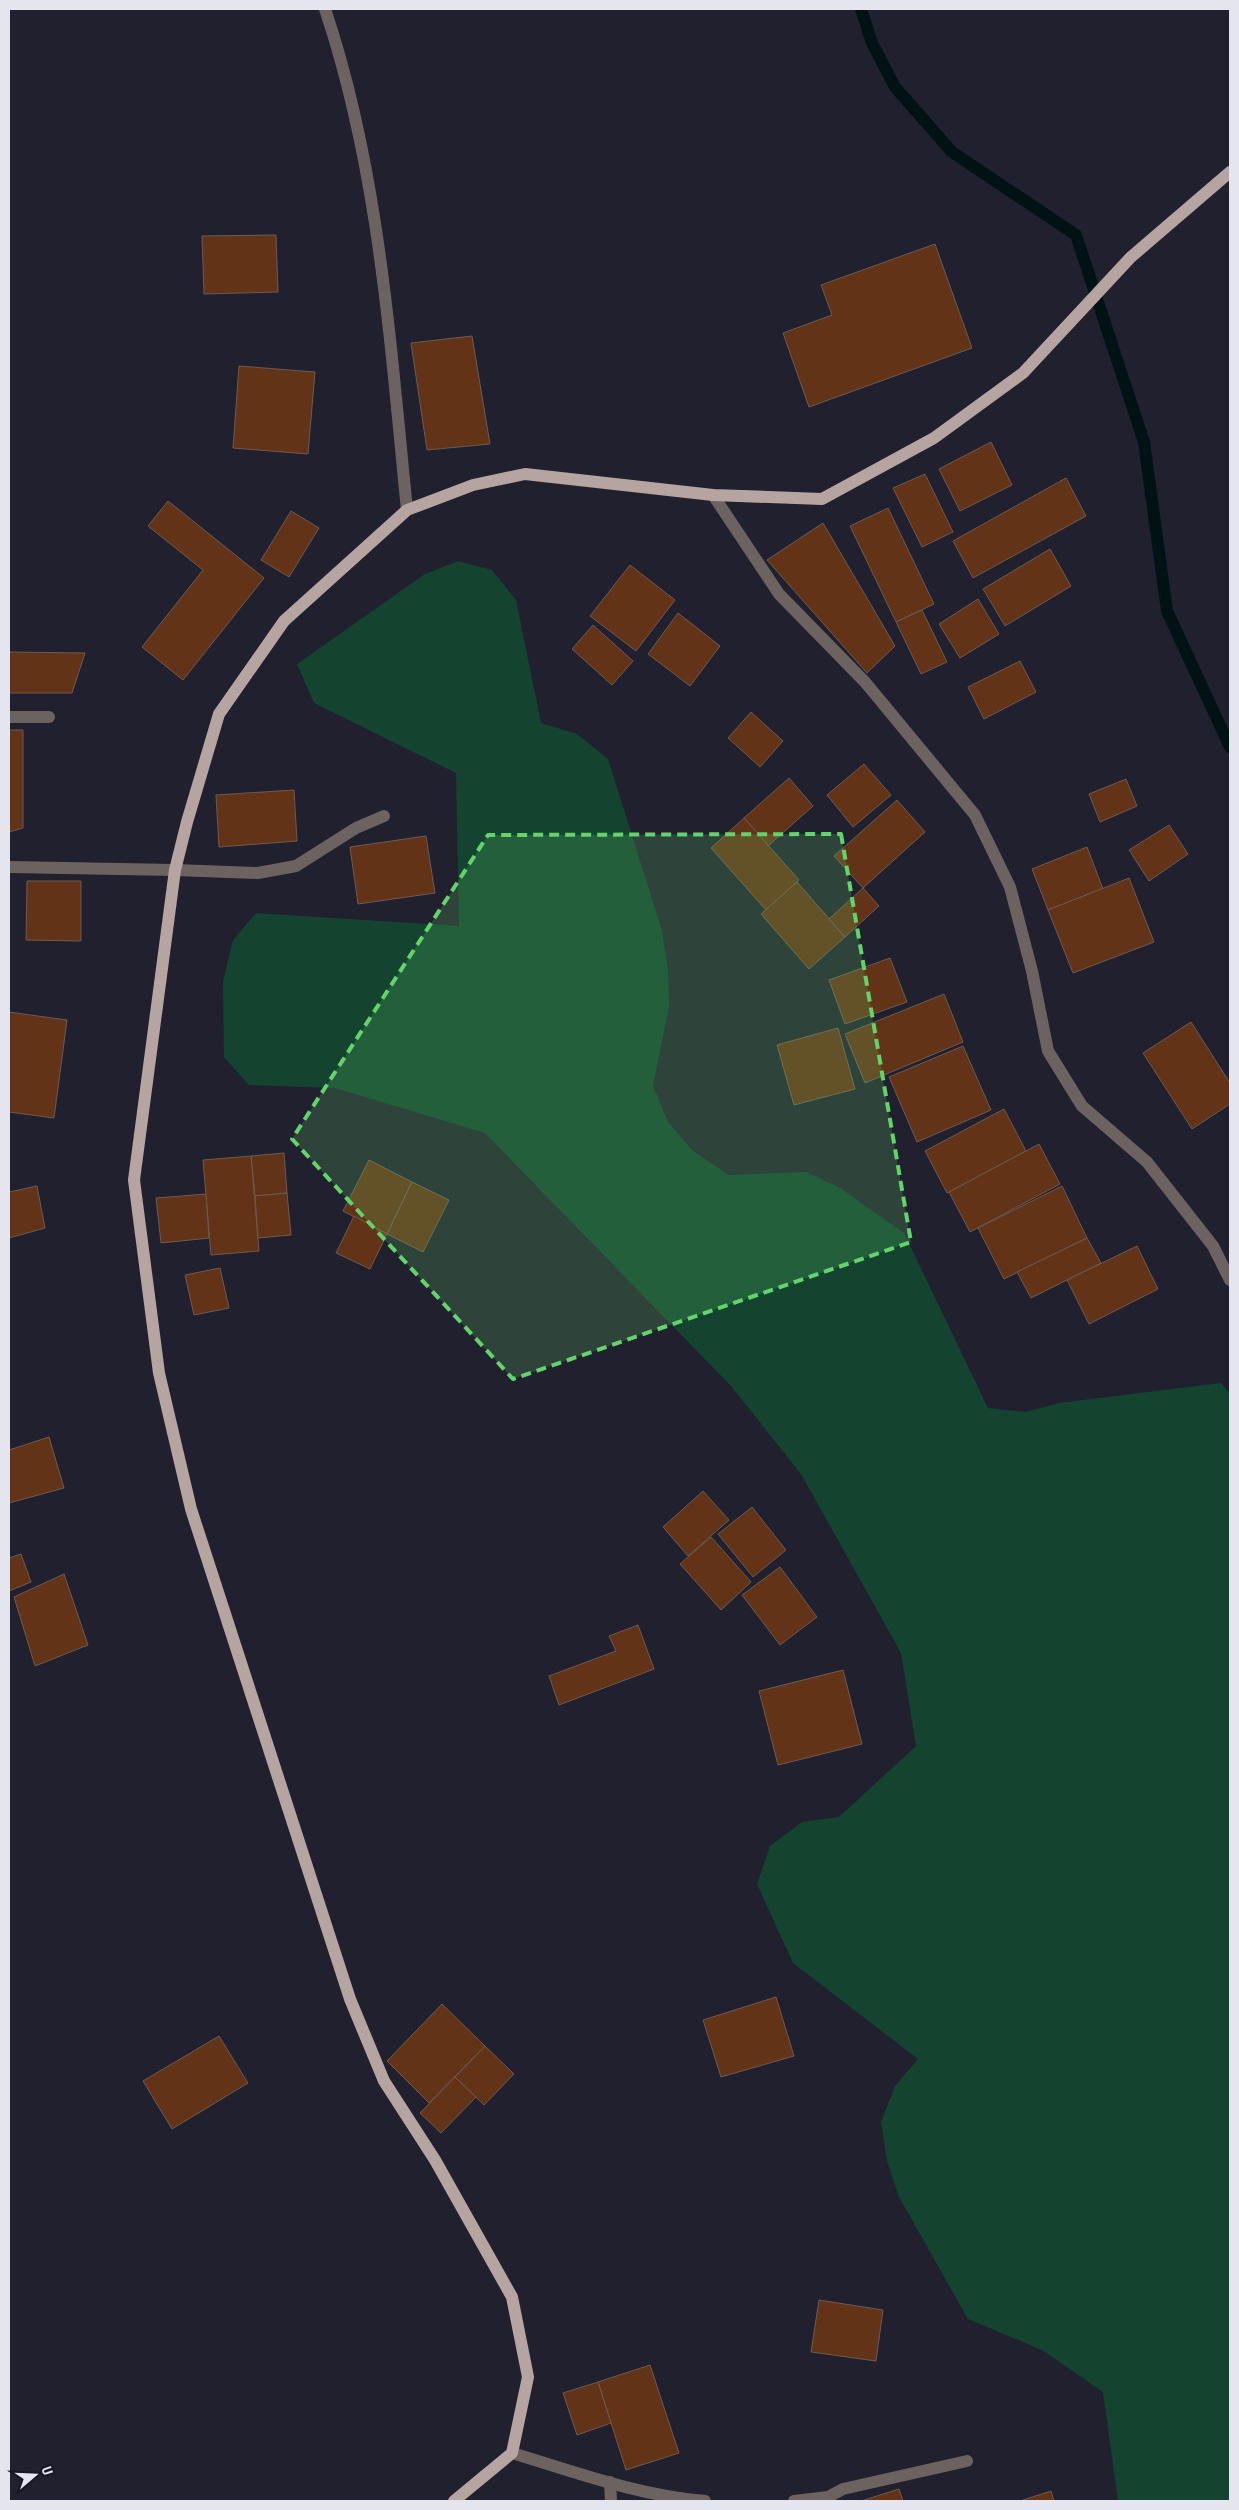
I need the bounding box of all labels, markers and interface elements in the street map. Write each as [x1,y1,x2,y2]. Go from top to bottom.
north arrow [10,2450,60,2500]
text: U [38,2464,56,2477]

